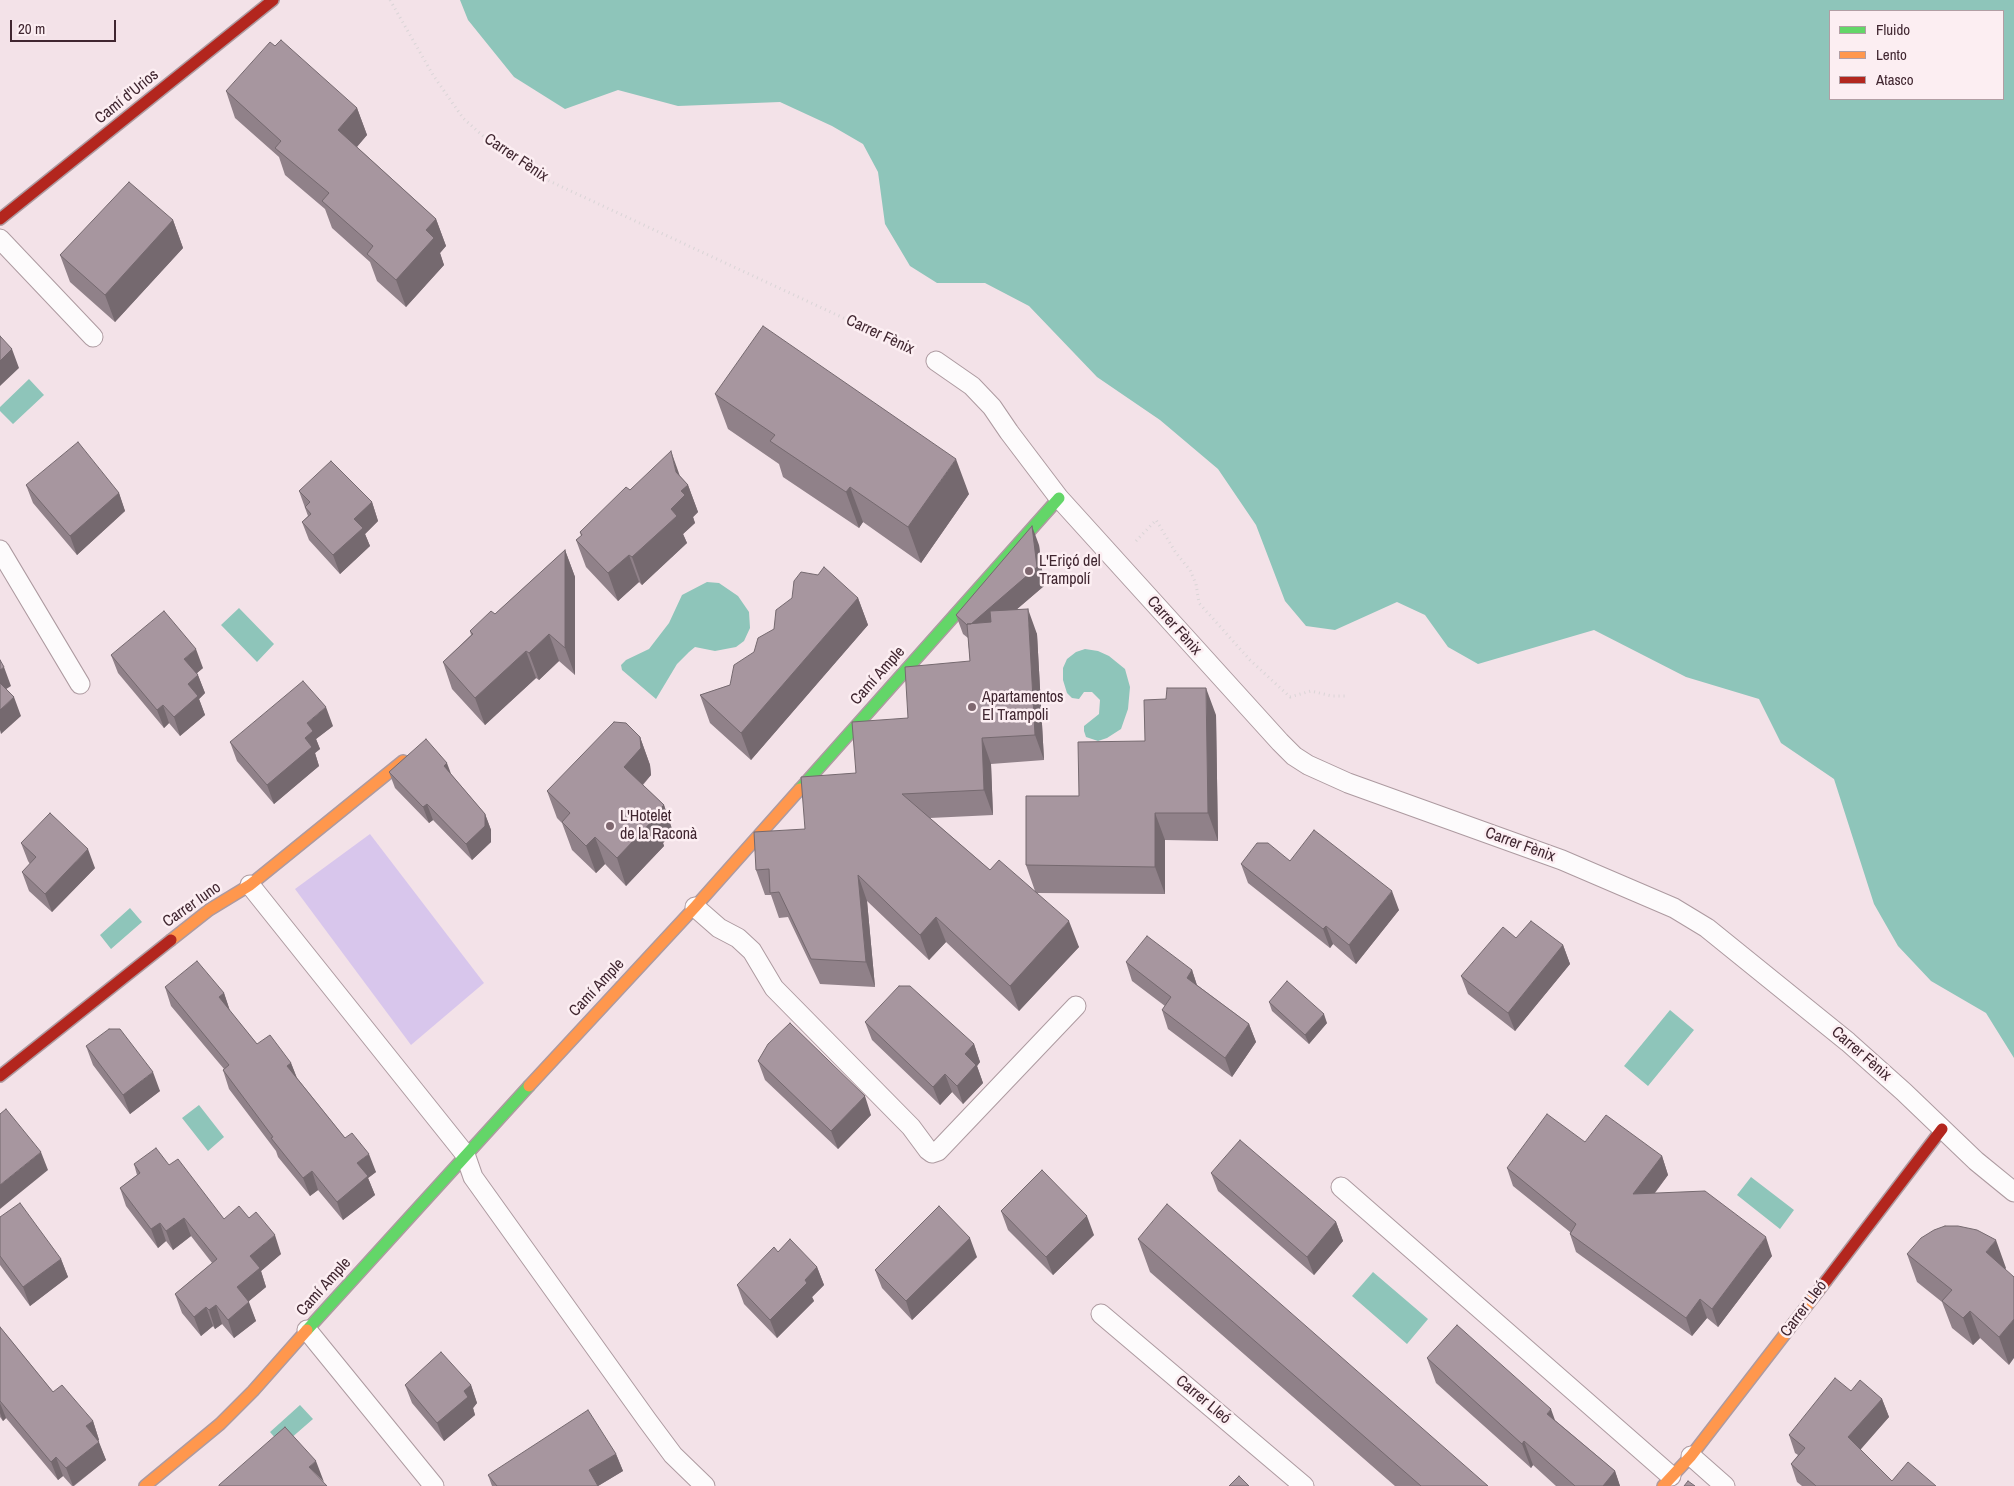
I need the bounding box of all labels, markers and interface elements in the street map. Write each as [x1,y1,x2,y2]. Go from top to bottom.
scale bar [12,10,119,42]
legend [1829,10,2004,100]
text: 20 m [18,18,45,39]
text: Fluido [1876,19,1910,40]
text: Lento [1876,44,1907,65]
street label: Camí d'Urios [91,66,163,128]
text: Atasco [1876,69,1914,90]
street label: Carrer Fènix [480,130,552,186]
street label: Carrer Fènix [843,311,917,359]
place label: L'Eriçó del Trampolí [1039,552,1101,590]
marker: L'Eriçó del Trampolí [1023,565,1035,577]
street label: Carrer Fènix [1142,592,1206,660]
street label: Camí Ample [847,643,909,709]
place label: Apartamentos El Trampoli [982,688,1064,726]
marker: Apartamentos El Trampoli [966,701,978,713]
place label: L'Hotelet de la Raconà [620,807,697,845]
marker: L'Hotelet de la Raconà [604,820,616,832]
street label: Carrer Fènix [1482,823,1558,867]
street label: Carrer Iuno [159,878,225,932]
street label: Camí Ample [565,955,629,1021]
street label: Carrer Fènix [1827,1023,1895,1085]
street label: Camí Ample [293,1254,355,1320]
street label: Carrer Lleó [1777,1277,1831,1341]
street label: Carrer Lleó [1172,1372,1234,1428]

